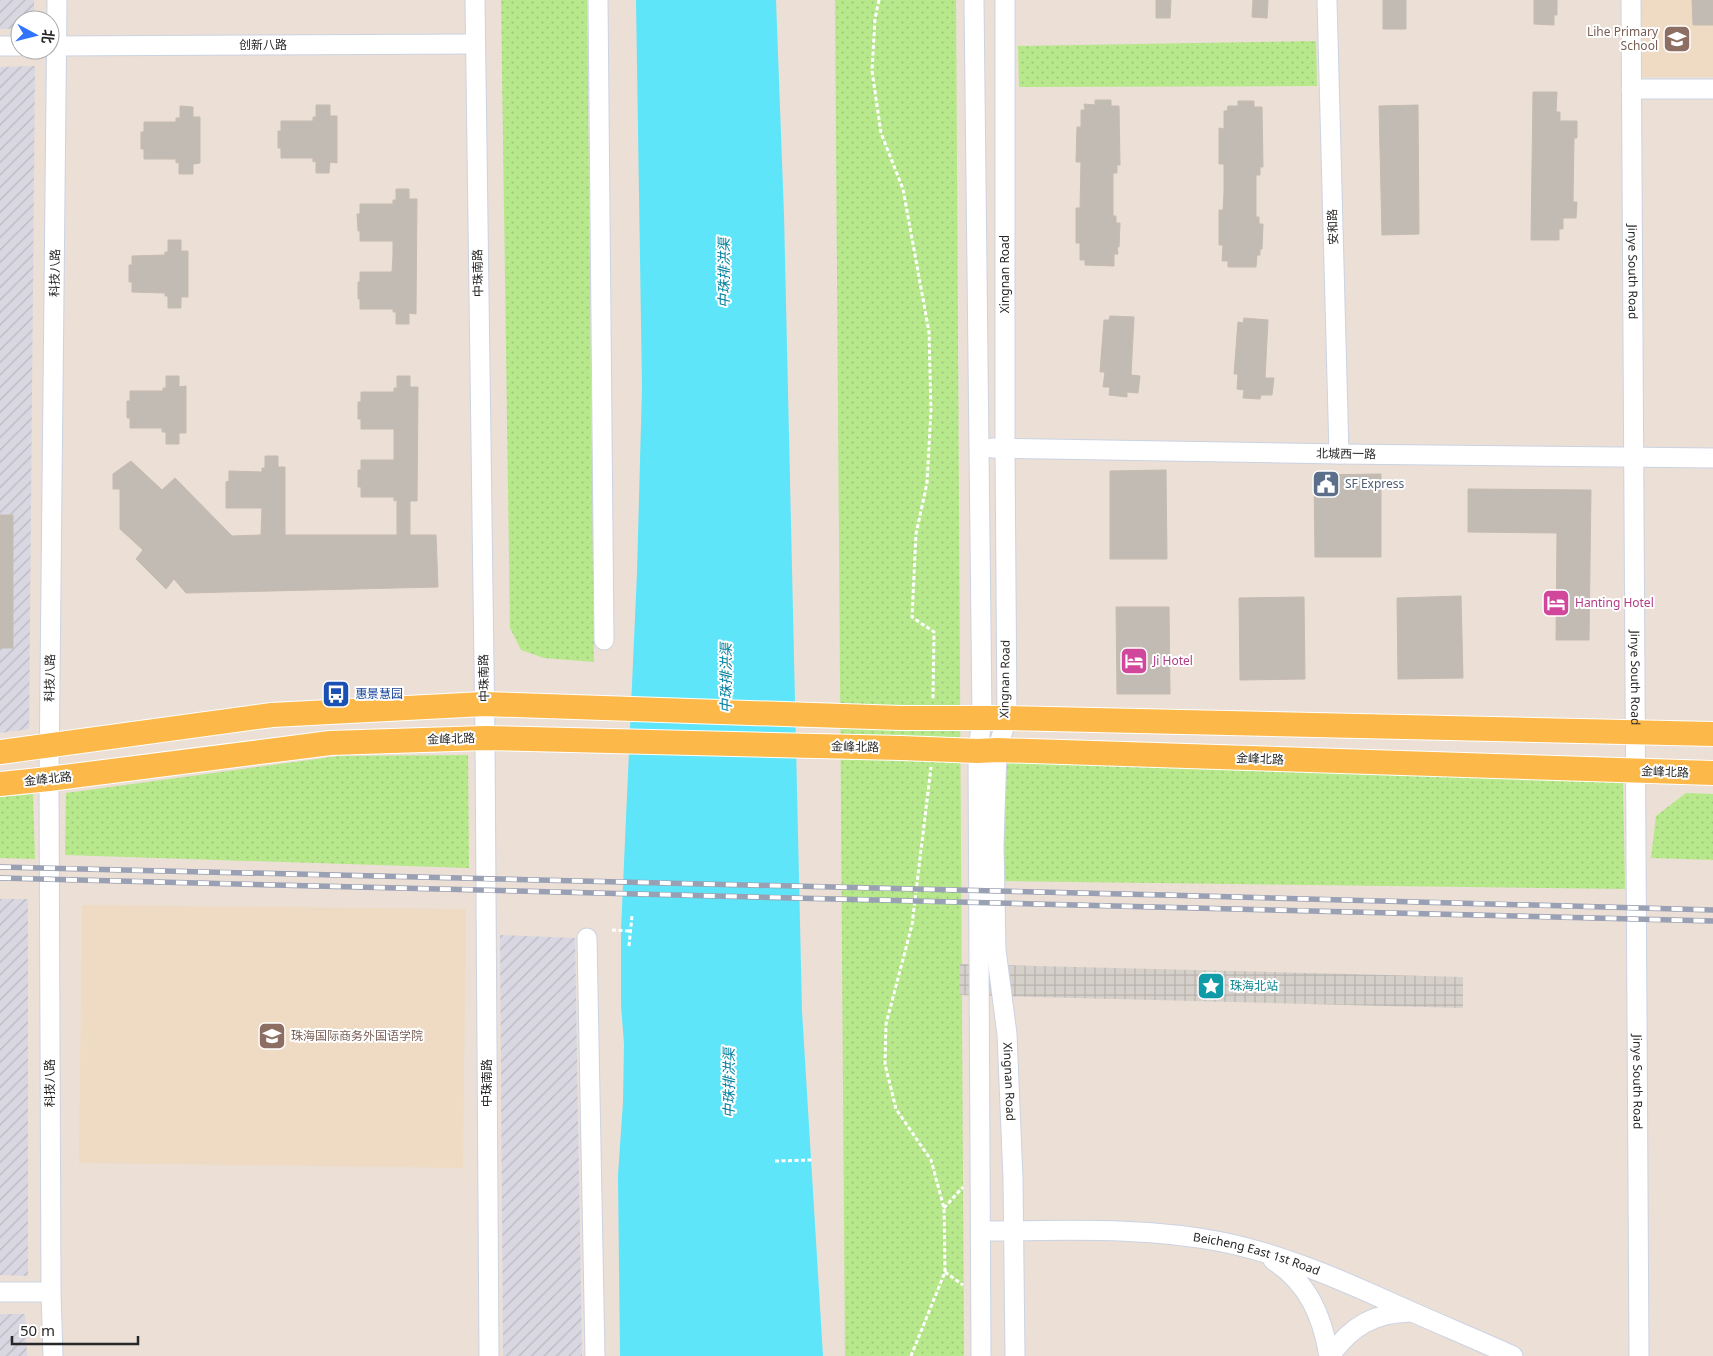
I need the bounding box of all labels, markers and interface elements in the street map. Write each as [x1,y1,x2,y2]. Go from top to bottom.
north arrow [10,10,60,60]
place label: Lihe Primary School [1587,23,1659,54]
school or university icon: Lihe Primary School [1662,24,1692,54]
text: 北 [38,29,59,45]
street label: 创新八路 [239,36,287,53]
street label: 安和路 [1323,209,1342,245]
street label: Jinye South Road [1624,224,1642,319]
street label: Xingnan Road [996,235,1013,313]
water label: 中珠排洪渠 [714,236,733,308]
street label: 科技八路 [46,249,63,297]
street label: 中珠南路 [469,249,486,297]
street label: 北城西一路 [1316,444,1376,463]
public building icon: SF Express [1311,469,1341,499]
place label: SF Express [1345,475,1405,492]
hotel icon: Hanting Hotel [1541,588,1571,618]
place label: Hanting Hotel [1575,594,1654,611]
street label: Jinye South Road [1627,629,1644,725]
street label: Xingnan Road [995,640,1014,718]
water label: 中珠排洪渠 [716,641,735,713]
hotel icon: Ji Hotel [1119,646,1149,676]
place label: Ji Hotel [1152,652,1193,669]
street label: 科技八路 [41,654,58,702]
street label: 中珠南路 [475,654,492,702]
bus stop icon: 惠景慧园 [321,679,351,709]
place label: 惠景慧园 [355,685,403,702]
street label: 金峰北路 [427,729,475,748]
street label: 金峰北路 [831,738,879,755]
street label: 金峰北路 [1236,749,1284,768]
street label: 金峰北路 [1641,762,1689,781]
street label: 金峰北路 [23,768,73,789]
place icon: 珠海北站 [1196,971,1226,1001]
place label: 珠海北站 [1230,977,1278,994]
school or university icon: 珠海国际商务外国语学院 [257,1021,287,1051]
place label: 珠海国际商务外国语学院 [291,1027,423,1044]
street label: Jinye South Road [1629,1033,1647,1129]
street label: Xingnan Road [999,1042,1020,1121]
water label: 中珠排洪渠 [719,1046,738,1118]
street label: 科技八路 [41,1059,58,1107]
street label: 中珠南路 [478,1059,495,1107]
street label: Beicheng East 1st Road [1192,1228,1323,1279]
scale bar [12,1314,139,1346]
text: 50 m [20,1320,55,1340]

